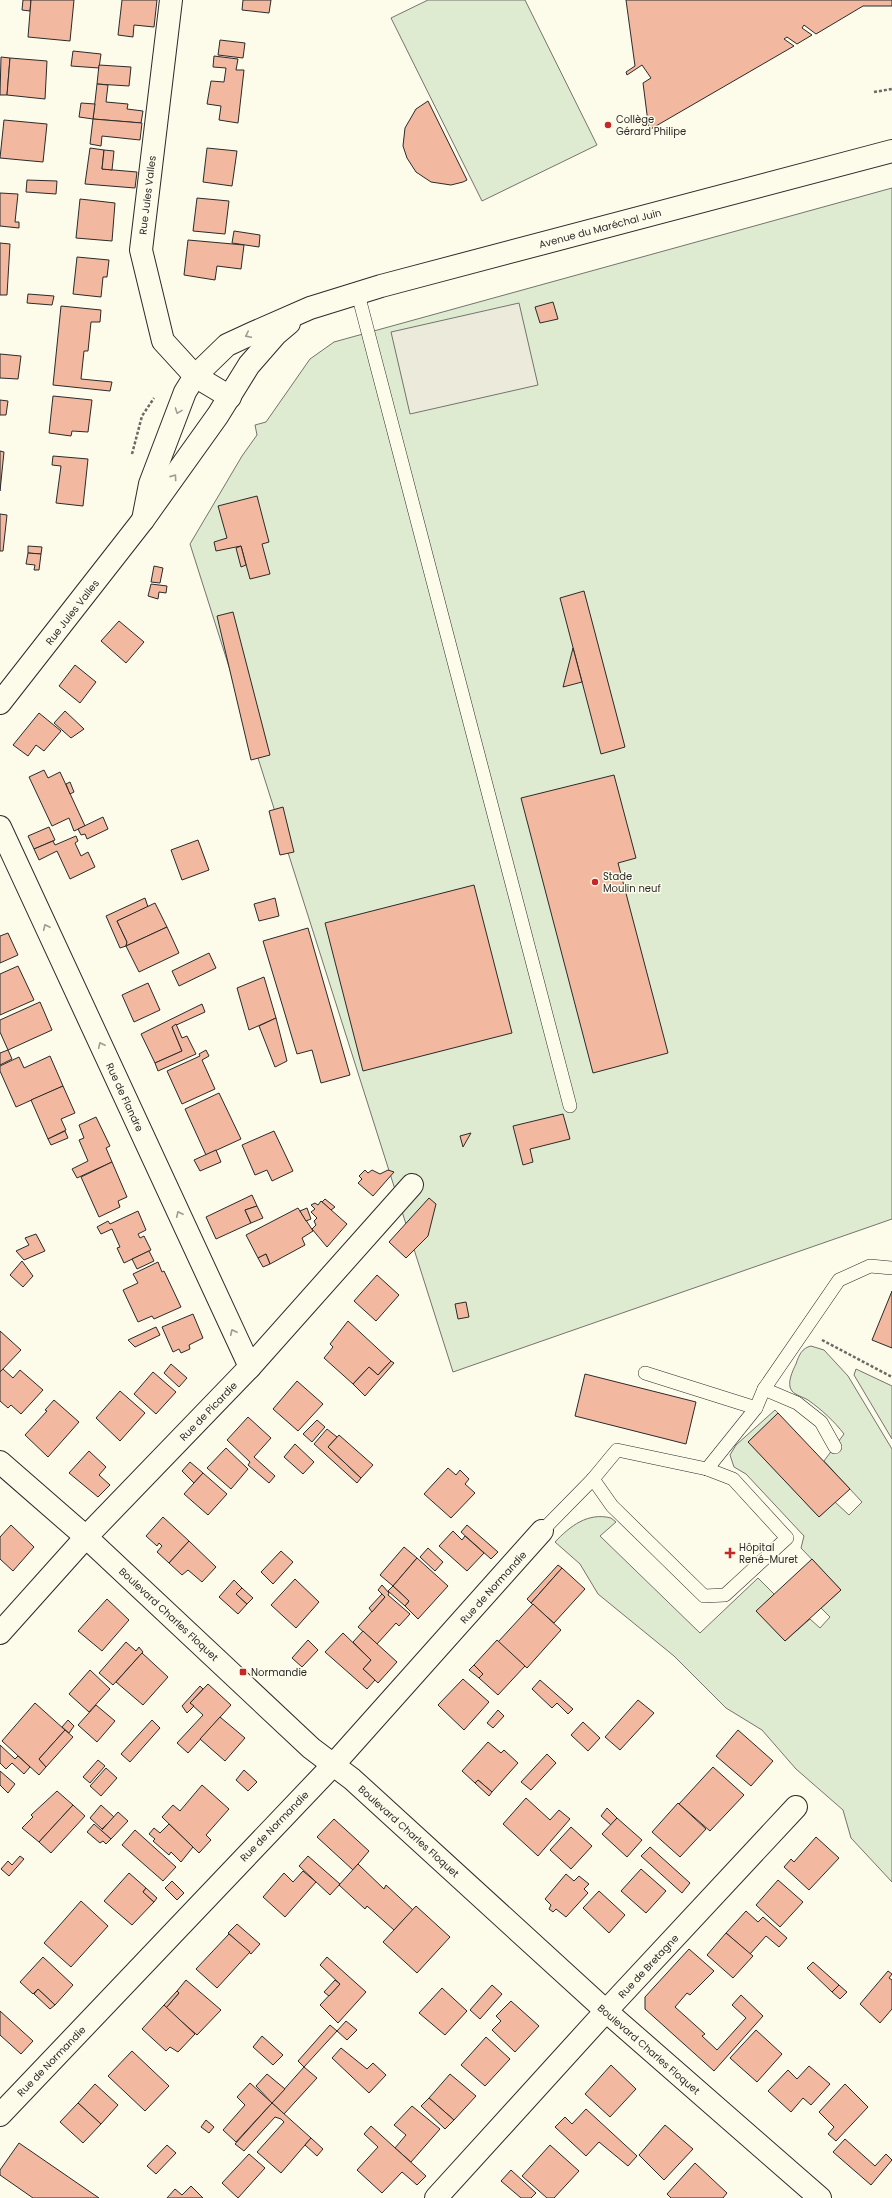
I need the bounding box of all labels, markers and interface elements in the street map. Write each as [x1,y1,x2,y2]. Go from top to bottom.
place label: Collège Gérard Philipe [616,112,686,139]
marker: Collège Gérard Philipe [603,120,613,130]
street label: Rue Jules Valles [135,155,160,235]
street label: Avenue du Maréchal Juin [537,205,663,252]
one-way arrow [245,330,252,338]
one-way arrow [174,407,182,414]
one-way arrow [169,475,176,482]
street label: Rue Jules Valles [42,576,103,648]
place label: Stade Moulin neuf [603,869,661,896]
marker: Stade Moulin neuf [590,877,600,887]
one-way arrow [43,924,51,932]
one-way arrow [98,1042,106,1049]
street label: Rue de Flandre [102,1060,147,1134]
one-way arrow [176,1211,184,1218]
one-way arrow [230,1329,238,1336]
street label: Rue de Picardie [176,1378,241,1444]
place label: Hôpital René-Muret [739,1540,798,1567]
marker: Hôpital René-Muret [724,1547,736,1559]
street label: Rue de Normandie [457,1548,530,1627]
street label: Boulevard Charles Floquet [116,1564,222,1665]
place label: Normandie [251,1665,307,1680]
marker: Normandie [238,1667,248,1677]
street label: Boulevard Charles Floquet [355,1782,463,1881]
street label: Rue de Normandie [237,1788,312,1865]
street label: Rue de Bretagne [615,1931,682,2002]
street label: Boulevard Charles Floquet [594,2001,703,2098]
street label: Rue de Normandie [14,2023,89,2100]

